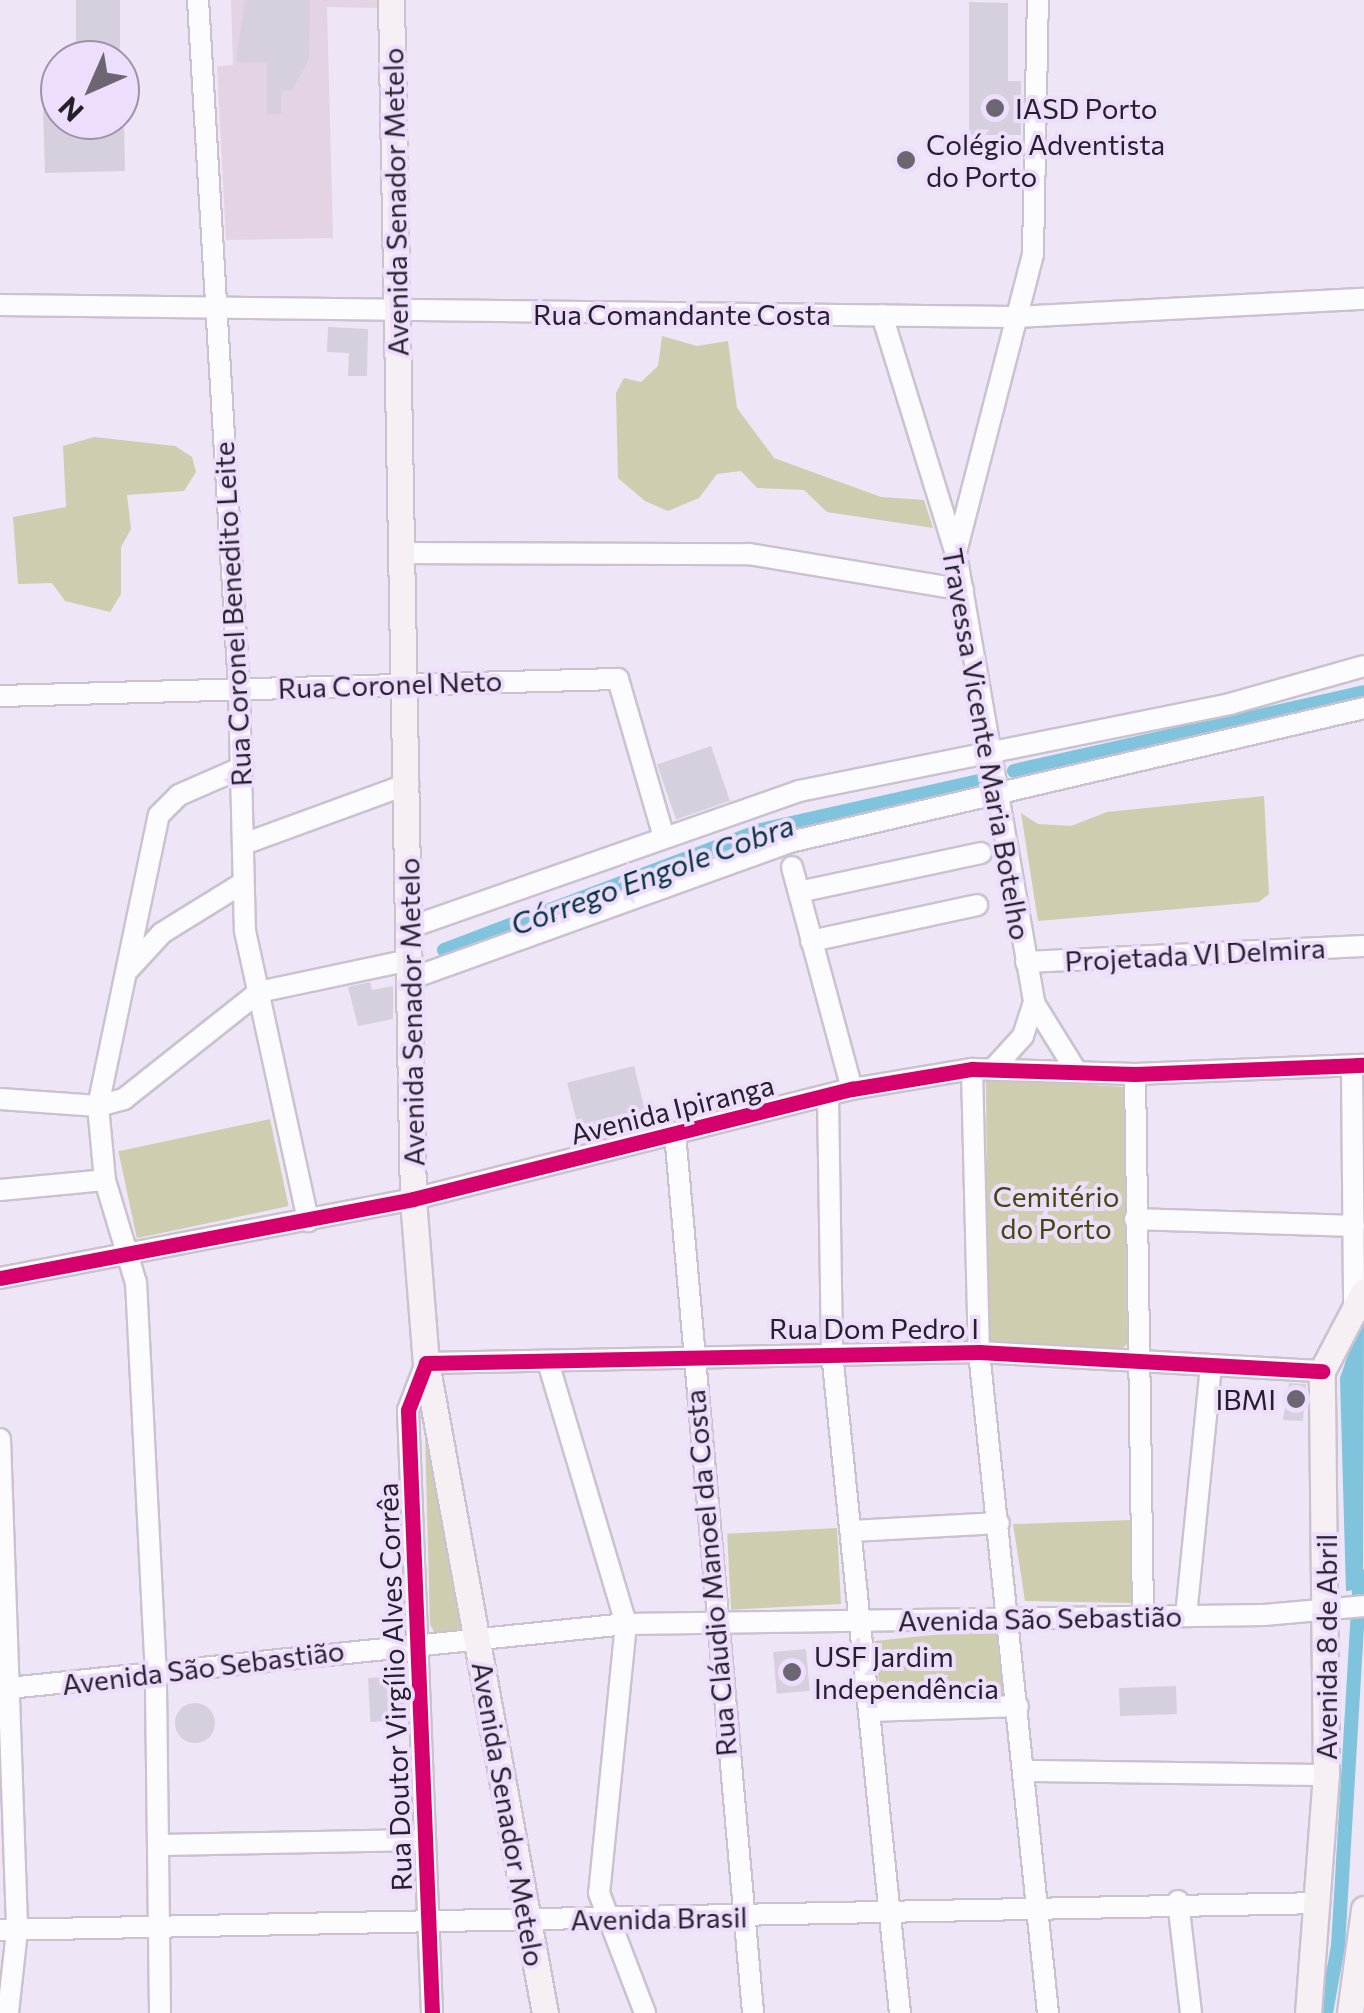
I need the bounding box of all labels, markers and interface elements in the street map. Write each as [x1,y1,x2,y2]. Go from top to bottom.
north arrow [40,40,140,140]
street label: Avenida Senador Metelo [376,47,414,357]
text: N [51,90,90,129]
place label: IASD Porto [1015,91,1158,125]
marker: IASD Porto [984,97,1006,119]
place label: Colégio Adventista do Porto [926,127,1165,193]
marker: Colégio Adventista do Porto [895,149,917,171]
street label: Rua Comandante Costa [533,297,831,331]
street label: Rua Coronel Benedito Leite [206,441,258,787]
street label: Travessa Vicente Maria Botelho [936,545,1038,943]
street label: Rua Coronel Neto [277,663,503,705]
water label: Córrego Engole Cobra [505,806,799,942]
street label: Avenida Senador Metelo [392,857,430,1167]
street label: Projetada VI Delmira [1064,930,1326,978]
street label: Avenida Ipiranga [566,1067,778,1151]
park label: Cemitério do Porto [993,1179,1119,1245]
street label: Rua Dom Pedro I [769,1311,979,1345]
place label: IBMI [1215,1382,1276,1416]
street label: Rua Cláudio Manoel da Costa [677,1388,743,1758]
marker: IBMI [1285,1388,1307,1410]
street label: Rua Doutor Virgílio Alves Corrêa [370,1482,418,1892]
street label: Avenida 8 de Abril [1309,1534,1343,1760]
street label: Avenida São Sebastião [898,1599,1182,1637]
street label: Avenida São Sebastião [60,1633,346,1701]
place label: USF Jardim Independência [814,1639,999,1705]
street label: Avenida Senador Metelo [466,1659,552,1969]
marker: USF Jardim Independência [779,1659,805,1685]
street label: Avenida Brasil [570,1900,748,1936]

